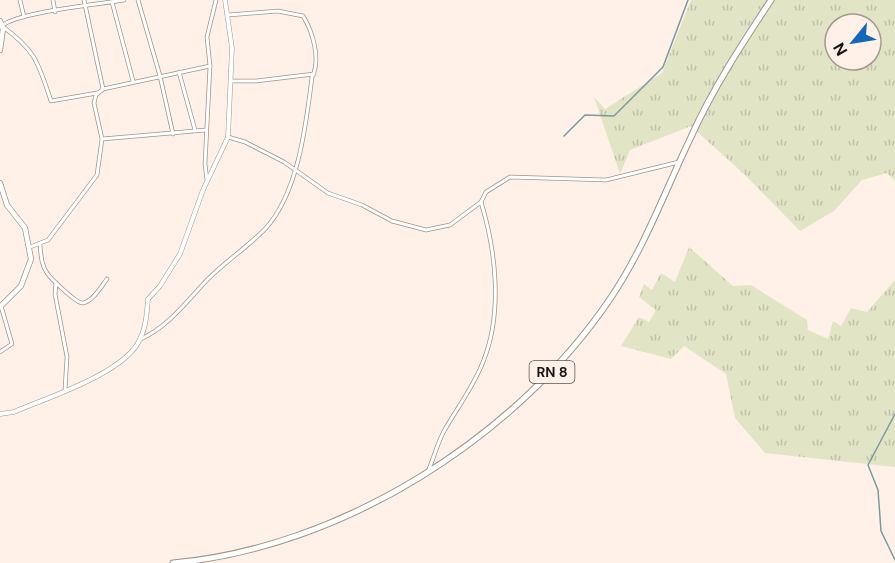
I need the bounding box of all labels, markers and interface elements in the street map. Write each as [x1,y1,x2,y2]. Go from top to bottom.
north arrow [823,12,883,72]
text: N [828,39,852,60]
road number: RN 8 [530,361,574,383]

